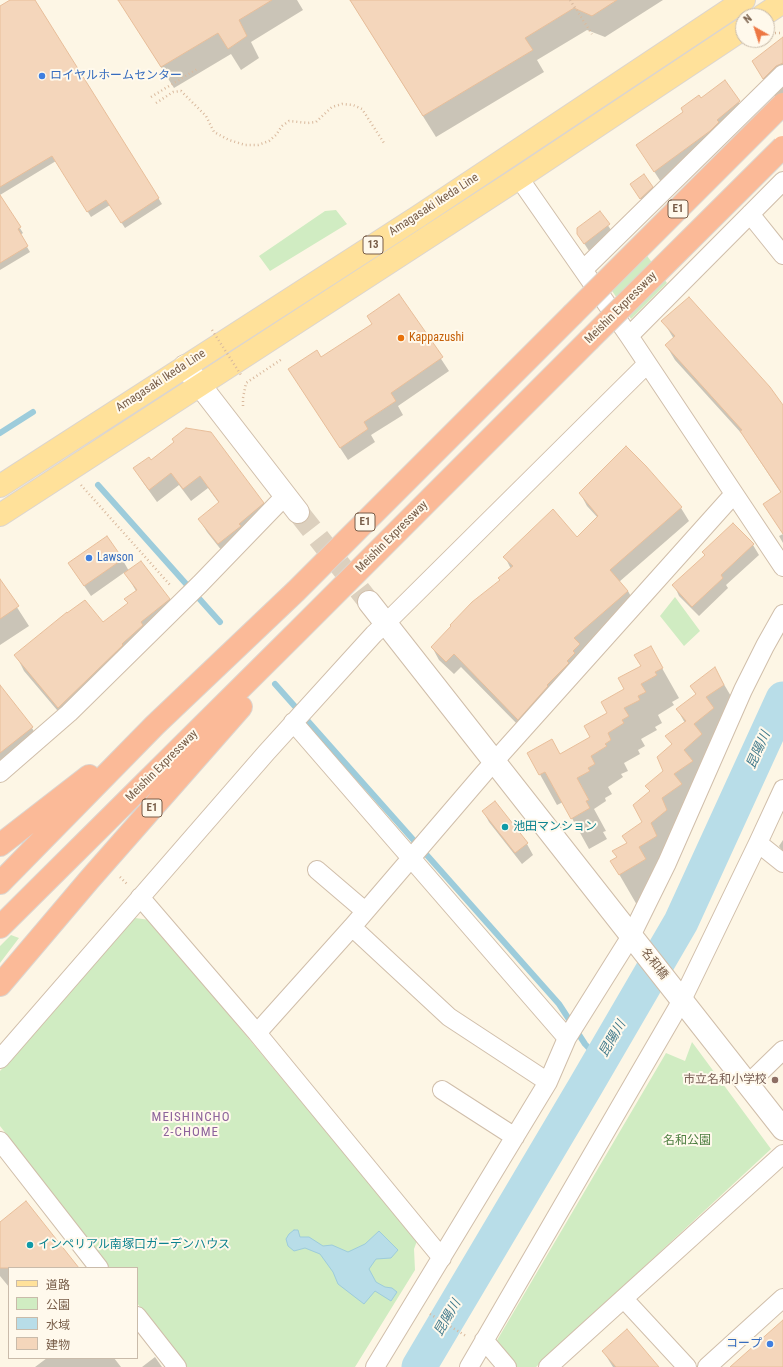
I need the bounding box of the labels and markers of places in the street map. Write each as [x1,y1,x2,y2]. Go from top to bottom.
place label: ロイヤルホームセンター [50,69,182,83]
marker: ロイヤルホームセンター [37,71,47,81]
place label: Kappazushi [409,331,464,345]
marker: Kappazushi [396,333,406,343]
place label: Lawson [97,551,134,565]
marker: Lawson [84,553,94,563]
place label: 池田マンション [513,820,597,834]
marker: 池田マンション [500,822,510,832]
place label: 市立名和小学校 [683,1073,767,1087]
marker: 市立名和小学校 [770,1075,780,1085]
place label: インペリアル南塚口ガーデンハウス [38,1238,230,1252]
marker: インペリアル南塚口ガーデンハウス [25,1240,35,1250]
place label: コープ [726,1337,762,1351]
marker: コープ [765,1339,775,1349]

